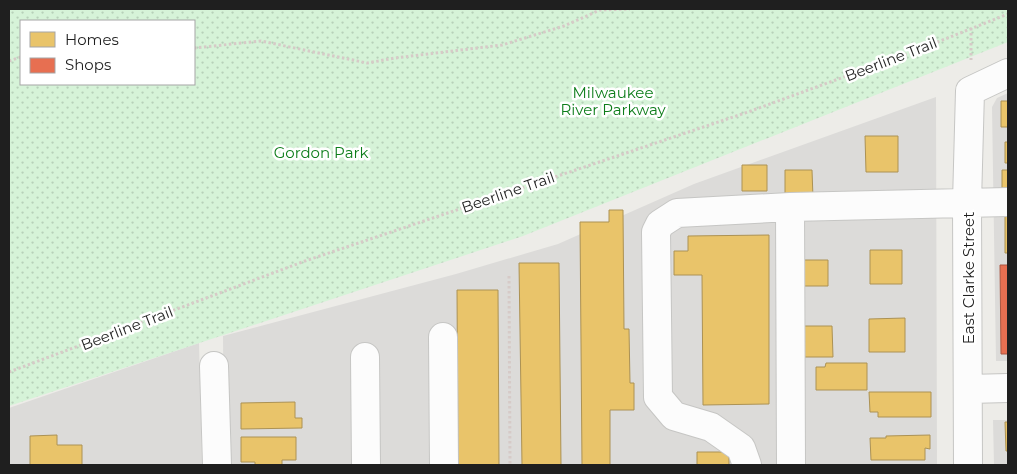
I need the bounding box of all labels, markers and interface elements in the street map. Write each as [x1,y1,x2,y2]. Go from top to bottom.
legend [20,20,195,85]
text: Homes [65,30,119,49]
street label: Beerline Trail [842,33,940,85]
text: Shops [65,55,111,74]
park label: Milwaukee River Parkway [560,83,666,119]
park label: Gordon Park [274,143,368,162]
street label: Beerline Trail [459,167,557,217]
street label: East Clarke Street [959,212,978,344]
street label: Beerline Trail [78,302,176,354]

